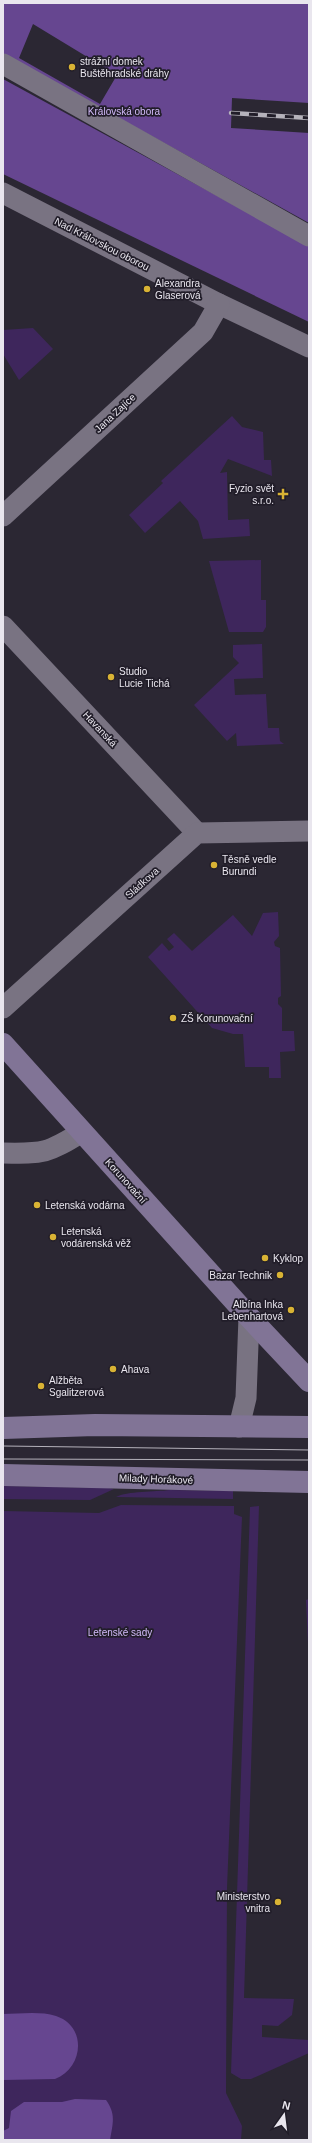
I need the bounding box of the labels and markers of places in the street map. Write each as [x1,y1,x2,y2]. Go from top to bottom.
place label: strážní domek Buštěhradské dráhy [80,56,169,79]
marker: strážní domek Buštěhradské dráhy [67,62,77,72]
place label: Alexandra Glaserová [155,278,201,301]
marker: Alexandra Glaserová [142,284,152,294]
place label: Fyzio svět s.r.o. [229,483,274,506]
marker: Fyzio svět s.r.o. [277,488,289,500]
place label: Studio Lucie Tichá [119,666,170,689]
marker: Studio Lucie Tichá [106,672,116,682]
place label: Těsně vedle Burundi [222,854,277,877]
marker: Těsně vedle Burundi [209,860,219,870]
place label: ZŠ Korunovační [181,1012,253,1024]
marker: ZŠ Korunovační [168,1013,178,1023]
marker: Letenská vodárna [32,1200,42,1210]
place label: Letenská vodárna [45,1200,125,1211]
place label: Letenská vodárenská věž [61,1226,131,1249]
marker: Letenská vodárenská věž [48,1232,58,1242]
marker: Kyklop [260,1253,270,1263]
place label: Kyklop [273,1253,303,1264]
place label: Bazar Technik [209,1270,273,1281]
marker: Bazar Technik [275,1270,285,1280]
place label: Albína Inka Lebenhartová [222,1299,283,1322]
marker: Albína Inka Lebenhartová [286,1305,296,1315]
marker: Ahava [108,1364,118,1374]
place label: Ahava [121,1364,150,1375]
place label: Alžběta Sgalitzerová [49,1375,104,1398]
marker: Alžběta Sgalitzerová [36,1381,46,1391]
place label: Ministerstvo vnitra [217,1891,270,1914]
marker: Ministerstvo vnitra [273,1897,283,1907]

